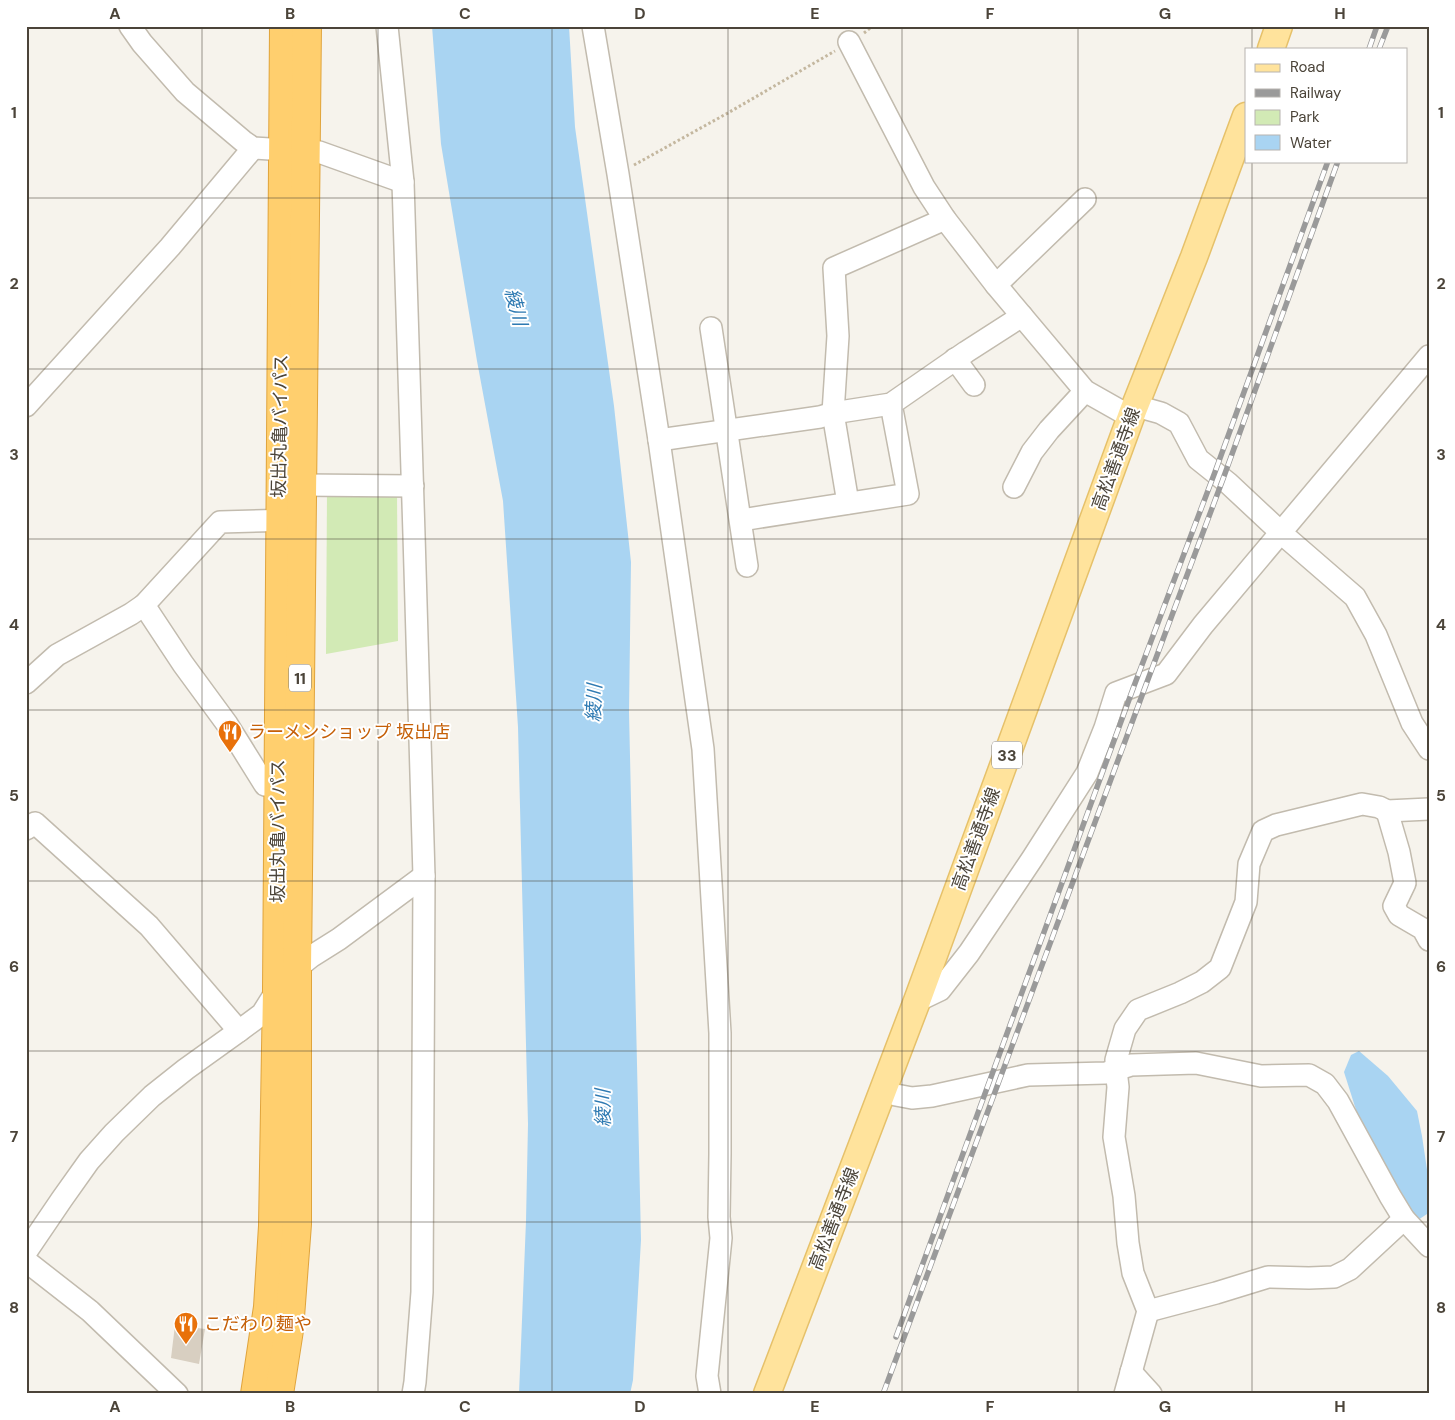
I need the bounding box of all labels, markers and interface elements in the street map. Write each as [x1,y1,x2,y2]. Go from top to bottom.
text: A [109,3,121,24]
text: B [285,3,295,24]
text: C [459,3,471,24]
text: D [634,3,646,24]
text: E [810,3,820,24]
text: F [986,3,995,24]
text: G [1159,3,1171,24]
text: H [1334,3,1346,24]
legend [1245,48,1408,162]
text: Road [1290,57,1325,77]
text: Railway [1290,83,1342,103]
text: 1 [11,102,17,123]
text: 1 [1438,102,1444,123]
text: Park [1290,107,1320,127]
text: Water [1290,133,1332,153]
text: 2 [9,273,19,294]
text: 2 [1436,273,1446,294]
water label: 綾川 [499,286,533,330]
street label: 坂出丸亀バイパス [267,354,293,498]
street label: 高松善通寺線 [1086,404,1146,514]
text: 3 [9,444,19,465]
text: 3 [1436,444,1446,465]
text: 4 [9,614,19,635]
text: 4 [1436,614,1446,635]
road number: 11 [289,664,311,691]
water label: 綾川 [581,682,607,722]
restaurant icon: ラーメンショップ 坂出店 [217,719,243,753]
place label: ラーメンショップ 坂出店 [248,720,450,744]
road number: 33 [992,742,1022,768]
street label: 坂出丸亀バイパス [266,759,290,903]
street label: 高松善通寺線 [946,784,1006,894]
text: 5 [9,785,19,806]
text: 5 [1436,785,1446,806]
text: 6 [9,956,19,977]
text: 6 [1436,956,1446,977]
water label: 綾川 [590,1087,616,1127]
text: 7 [10,1126,19,1147]
text: 7 [1437,1126,1446,1147]
street label: 高松善通寺線 [803,1164,865,1274]
text: 8 [9,1297,19,1318]
text: 8 [1436,1297,1446,1318]
restaurant icon: こだわり麺や [173,1311,199,1345]
place label: こだわり麺や [204,1312,312,1336]
text: A [109,1396,121,1417]
text: B [285,1396,295,1417]
text: C [459,1396,471,1417]
text: D [634,1396,646,1417]
text: E [810,1396,820,1417]
text: F [986,1396,995,1417]
text: G [1159,1396,1171,1417]
text: H [1334,1396,1346,1417]

